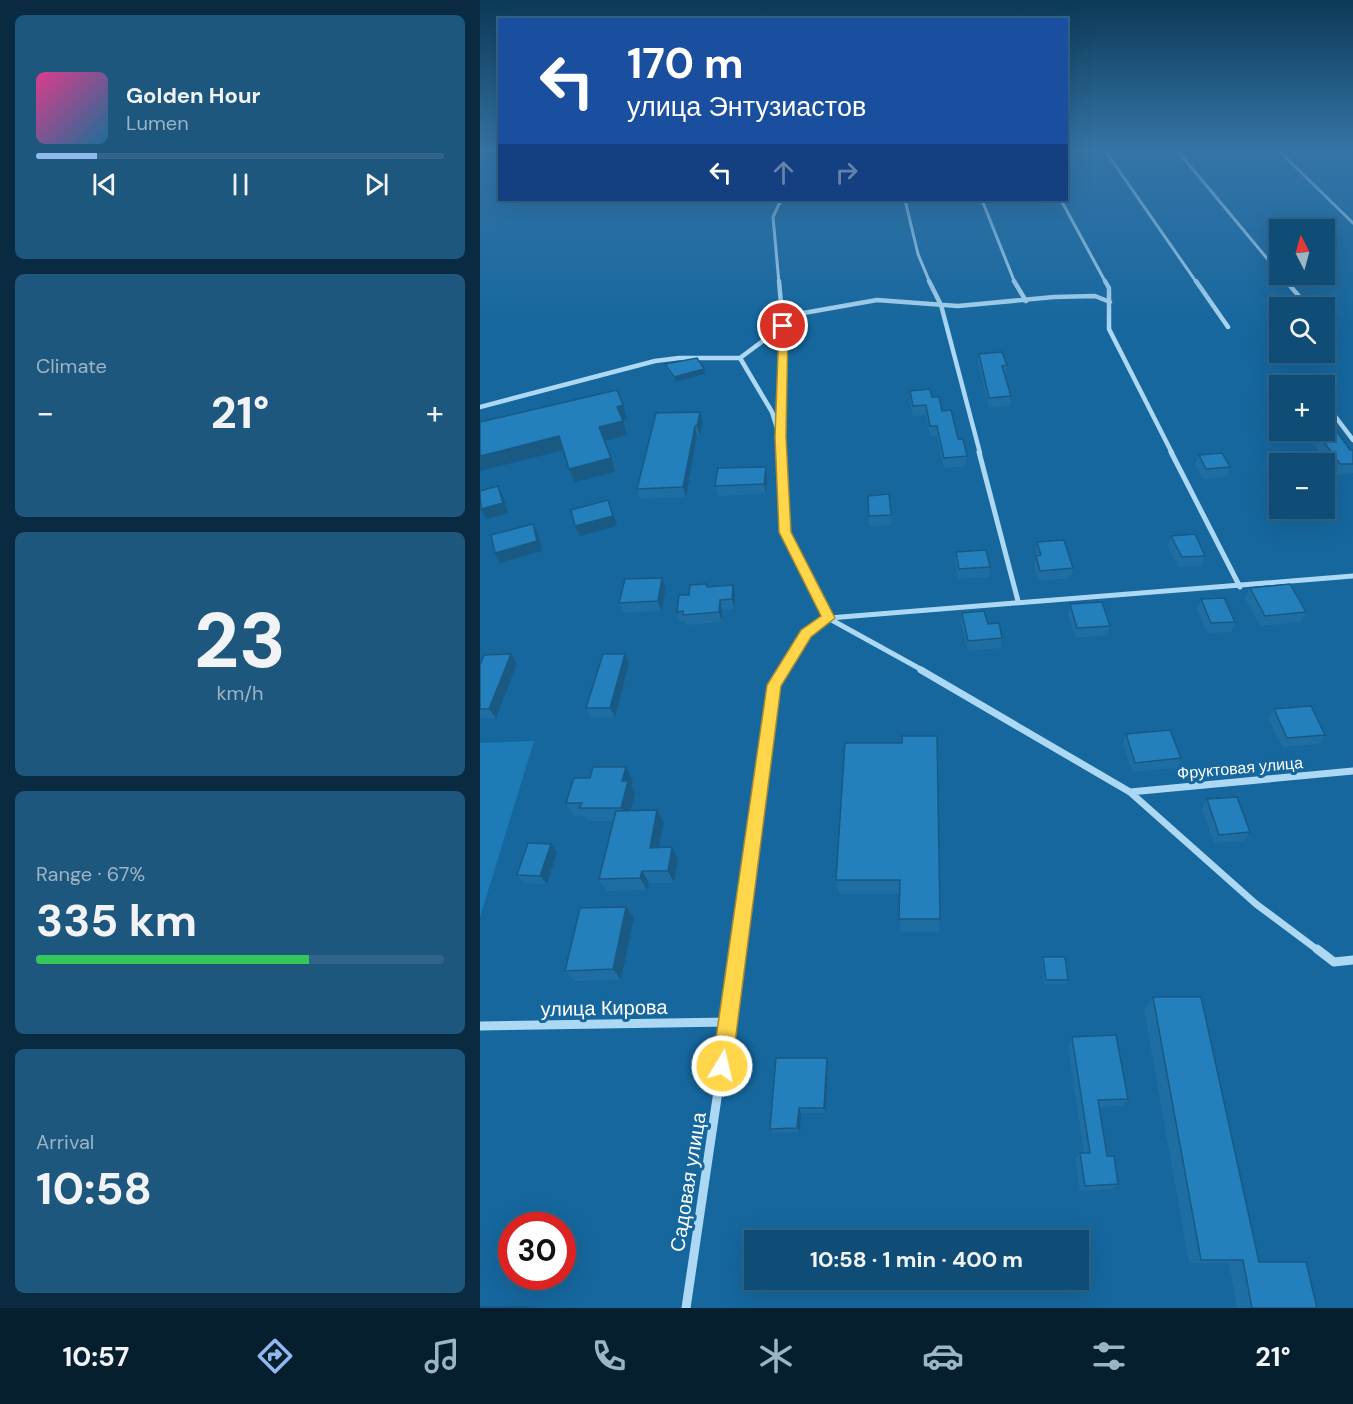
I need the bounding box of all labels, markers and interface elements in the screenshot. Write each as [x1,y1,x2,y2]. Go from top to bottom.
text: 170 m [627,36,744,91]
icon: left [528,42,606,120]
text: Golden Hour [126,81,261,110]
text: улица Энтузиастов [627,89,866,124]
text: Lumen [126,110,189,136]
icon: left [704,156,737,189]
icon: ahead [767,156,800,189]
icon: right [830,156,863,189]
icon: previous [88,168,121,201]
icon: pause [224,168,257,201]
icon: next [360,168,393,201]
north arrow [1269,219,1335,285]
map controls [1269,219,1335,519]
button: search [1269,297,1335,363]
pin [757,300,808,351]
icon: arrive [766,309,799,342]
text: Climate [36,353,107,379]
button: + [1269,375,1335,441]
text: 21° [211,383,269,442]
text: − [36,391,54,434]
text: + [426,391,444,434]
button: − [1269,453,1335,519]
text: 23 [194,590,286,691]
text: km/h [216,680,264,706]
street label: Фруктовая улица [1176,752,1304,784]
text: Range · 67% [36,861,145,887]
text: 335 km [36,891,197,950]
street label: улица Кирова [540,994,669,1022]
position arrow [690,1034,754,1098]
street label: Садовая улица [664,1109,712,1254]
text: Arrival [36,1129,94,1155]
text: 10:58 [36,1159,152,1218]
speed limit sign: 30 [498,1212,576,1290]
text: 10:58 · 1 min · 400 m [810,1245,1023,1274]
icon: directions [254,1335,296,1377]
icon: music [421,1335,463,1377]
icon: phone [588,1335,630,1377]
icon: climate [755,1335,797,1377]
icon: car [922,1335,964,1377]
icon: filters [1088,1335,1130,1377]
text: 10:57 [62,1339,129,1374]
text: 21° [1255,1339,1290,1374]

